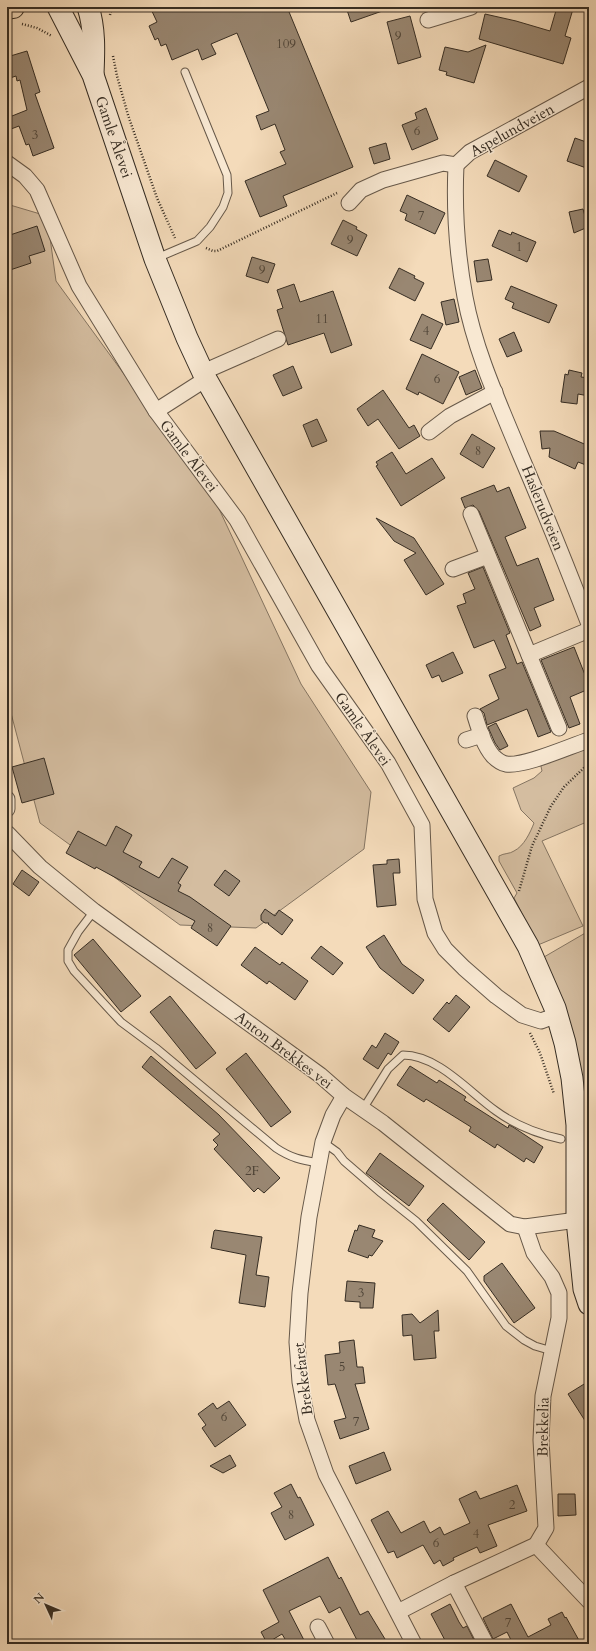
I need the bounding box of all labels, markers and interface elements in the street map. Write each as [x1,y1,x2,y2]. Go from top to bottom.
house number: 9 [395,27,402,45]
house number: 109 [276,35,296,53]
street label: Gamle Ålevei [91,93,137,181]
street label: Aspelundveien [466,98,558,161]
house number: 6 [414,122,421,140]
house number: 3 [32,126,38,144]
house number: 7 [418,207,425,225]
house number: 9 [347,231,354,249]
house number: 1 [516,238,522,256]
house number: 9 [259,261,266,279]
house number: 11 [315,310,329,328]
house number: 4 [423,322,430,340]
house number: 6 [434,370,441,388]
street label: Gamle Ålevei [155,416,223,496]
house number: 8 [475,442,481,460]
street label: Haslerudveien [517,462,569,554]
street label: Gamle Ålevei [330,688,396,770]
house number: 8 [207,919,213,937]
street label: Anton Brekkes vei [231,1007,337,1093]
house number: 2F [245,1162,259,1180]
house number: 3 [358,1284,364,1302]
street label: Brekkefaret [289,1341,317,1417]
house number: 5 [339,1358,345,1376]
street label: Brekkelia [532,1396,554,1457]
house number: 6 [221,1408,228,1426]
house number: 7 [353,1413,360,1431]
house number: 2 [509,1496,516,1514]
house number: 8 [288,1506,294,1524]
house number: 4 [473,1525,480,1543]
house number: 6 [433,1534,440,1552]
north arrow [26,1585,66,1625]
text: N [30,1589,48,1607]
house number: 7 [505,1614,512,1632]

